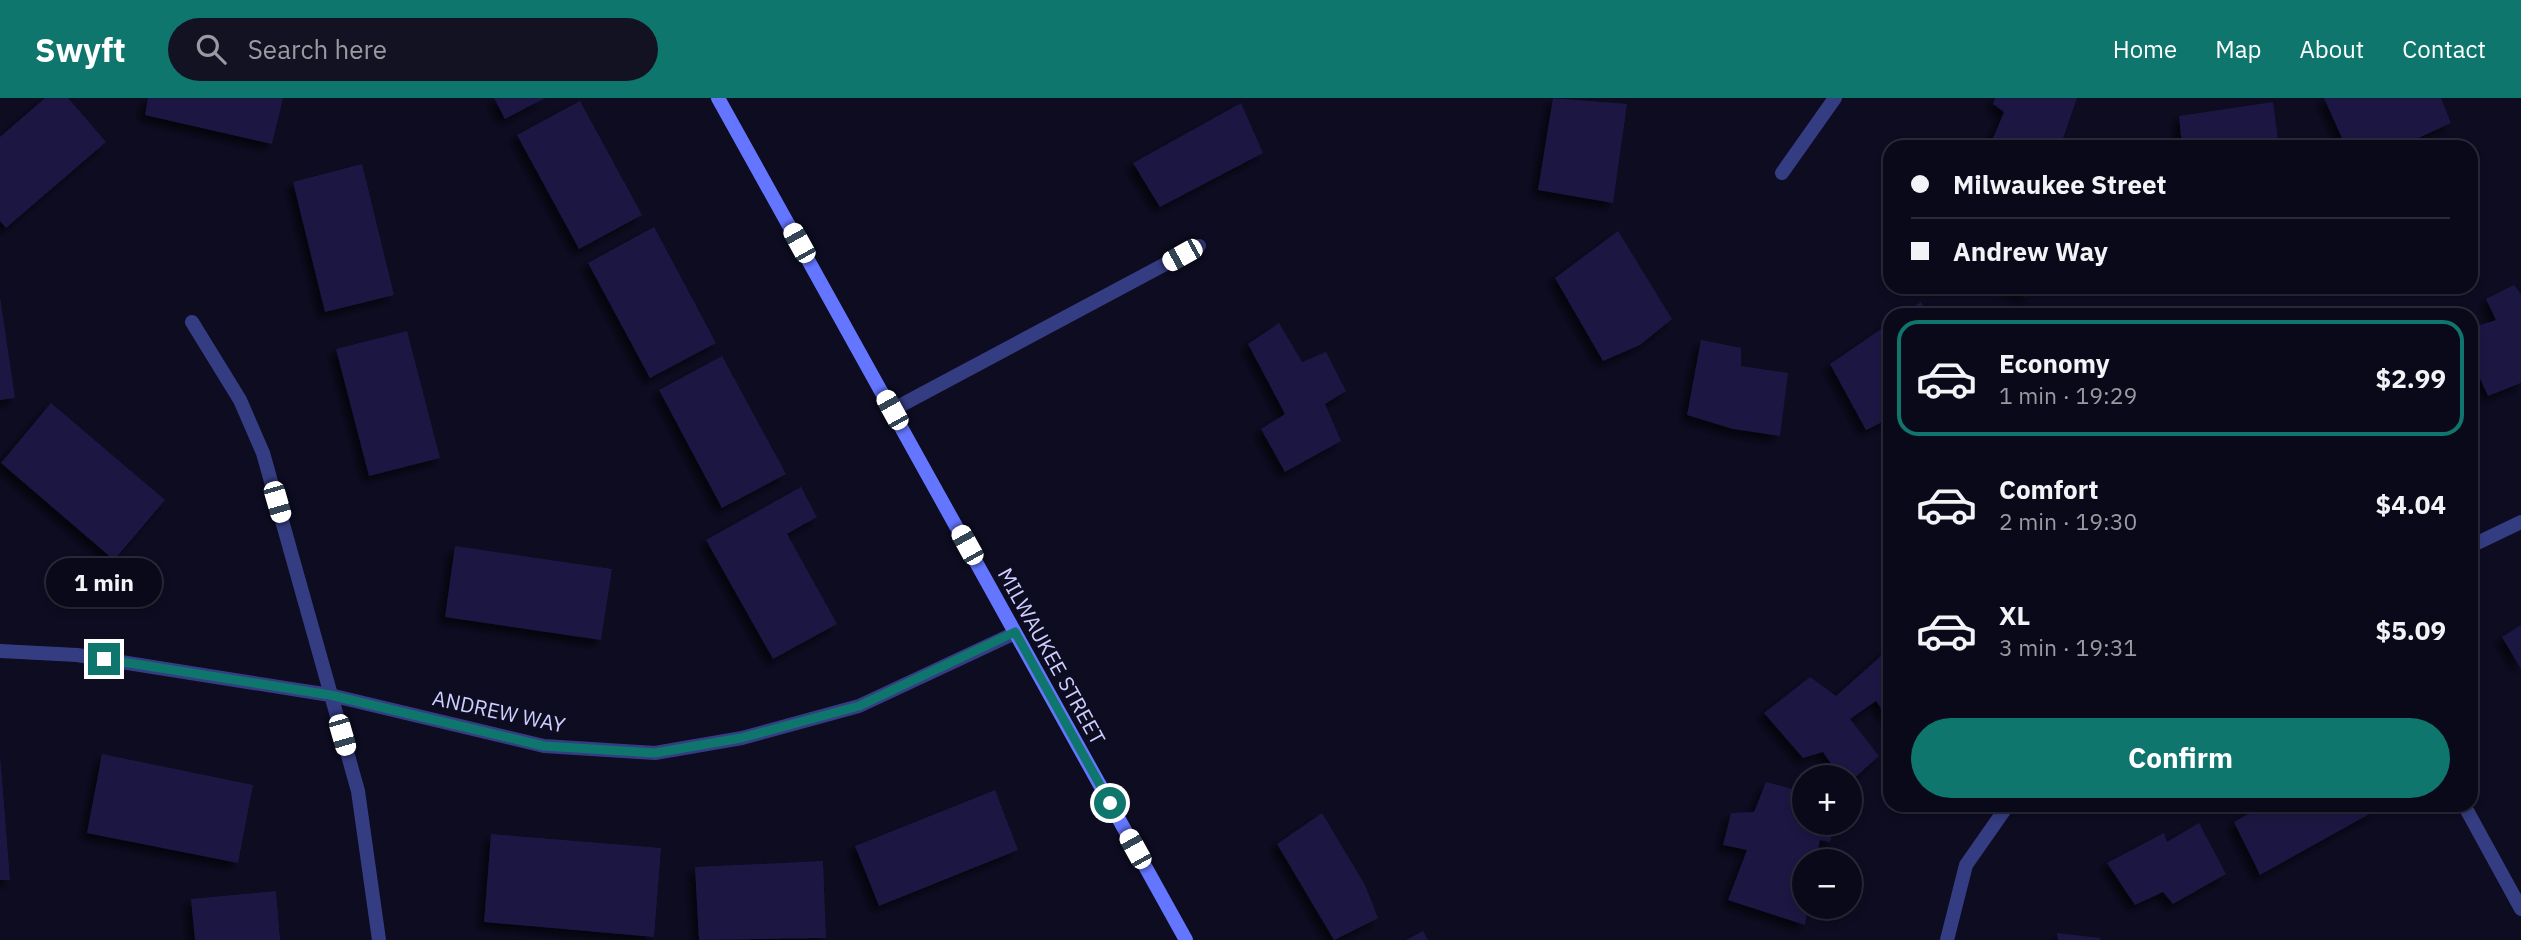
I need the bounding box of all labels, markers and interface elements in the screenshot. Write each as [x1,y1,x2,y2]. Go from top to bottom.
search box [168,18,658,81]
text: Swyft [35,28,126,71]
icon: search [192,30,230,68]
text: Search here [248,32,387,66]
text: Home [2113,33,2177,65]
text: Map [2215,33,2261,65]
text: About [2299,33,2364,65]
text: Contact [2402,33,2486,65]
text: Milwaukee Street [1953,167,2167,201]
car [780,220,819,266]
text: Andrew Way [1953,234,2108,268]
car [1159,236,1206,274]
text: Economy [1999,346,2110,380]
icon: car [1915,347,1978,410]
text: $2.99 [2376,361,2446,395]
text: 1 min · 19:29 [1999,380,2137,410]
car [873,387,912,433]
text: Comfort [1999,472,2098,506]
icon: car [1915,473,1978,536]
car [262,479,293,525]
text: $4.04 [2376,487,2446,521]
text: 2 min · 19:30 [1999,506,2137,536]
car [948,522,987,568]
callout: 1 min [46,558,162,606]
street label: MILWAUKEE STREET [992,563,1112,749]
text: 1 min [74,567,134,597]
text: XL [1999,598,2030,632]
icon: car [1915,599,1978,662]
text: $5.09 [2376,613,2446,647]
text: 3 min · 19:31 [1999,632,2137,662]
route end [88,643,120,675]
street label: ANDREW WAY [430,683,569,739]
car [327,712,358,758]
button: Confirm [1911,718,2450,798]
map controls [1792,765,1862,919]
button: + [1792,765,1862,835]
route start [1094,787,1126,819]
car [1116,826,1155,872]
button: − [1792,849,1862,919]

